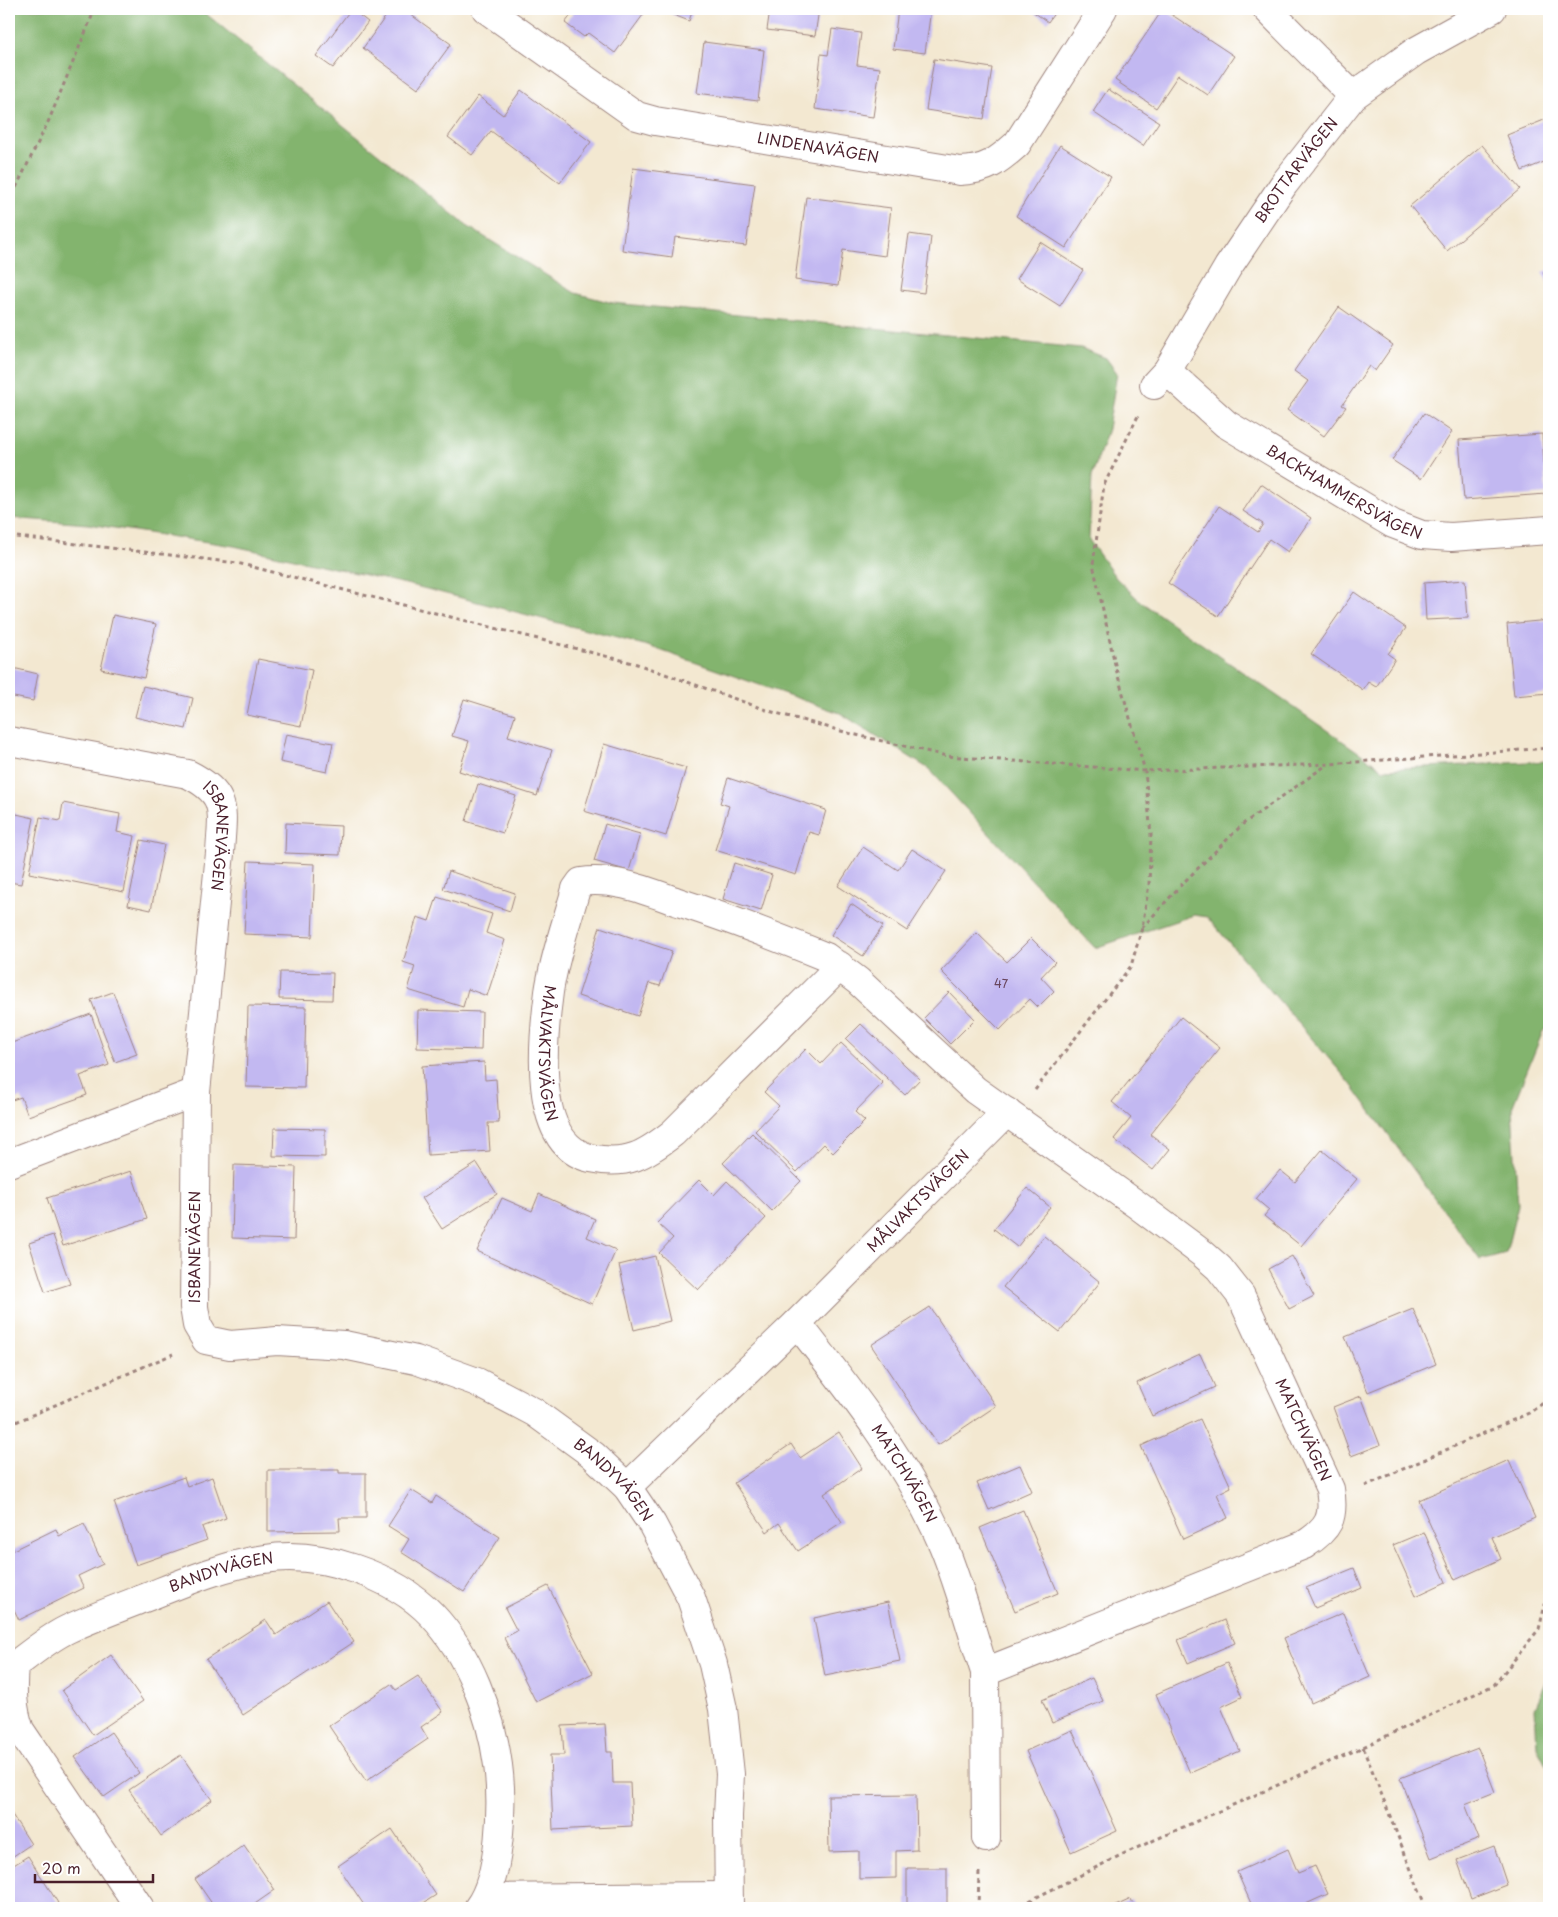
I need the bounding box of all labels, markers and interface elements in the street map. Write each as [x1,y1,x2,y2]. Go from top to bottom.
street label: BROTTARVÄGEN [1248,112,1342,227]
street label: LINDENAVÄGEN [756,125,881,168]
street label: BACKHAMMERSVÄGEN [1262,438,1426,544]
street label: ISBANEVÄGEN [199,774,235,892]
house number: 47 [994,974,1009,992]
street label: MÅLVAKTSVÄGEN [534,984,565,1124]
street label: MÅLVAKTSVÄGEN [861,1144,974,1257]
street label: ISBANEVÄGEN [182,1191,205,1303]
street label: MATCHVÄGEN [1270,1374,1338,1485]
street label: MATCHVÄGEN [867,1419,944,1526]
street label: BANDYVÄGEN [570,1432,660,1525]
street label: BANDYVÄGEN [165,1545,275,1597]
scale bar [35,1852,152,1884]
text: 20 m [42,1856,81,1879]

